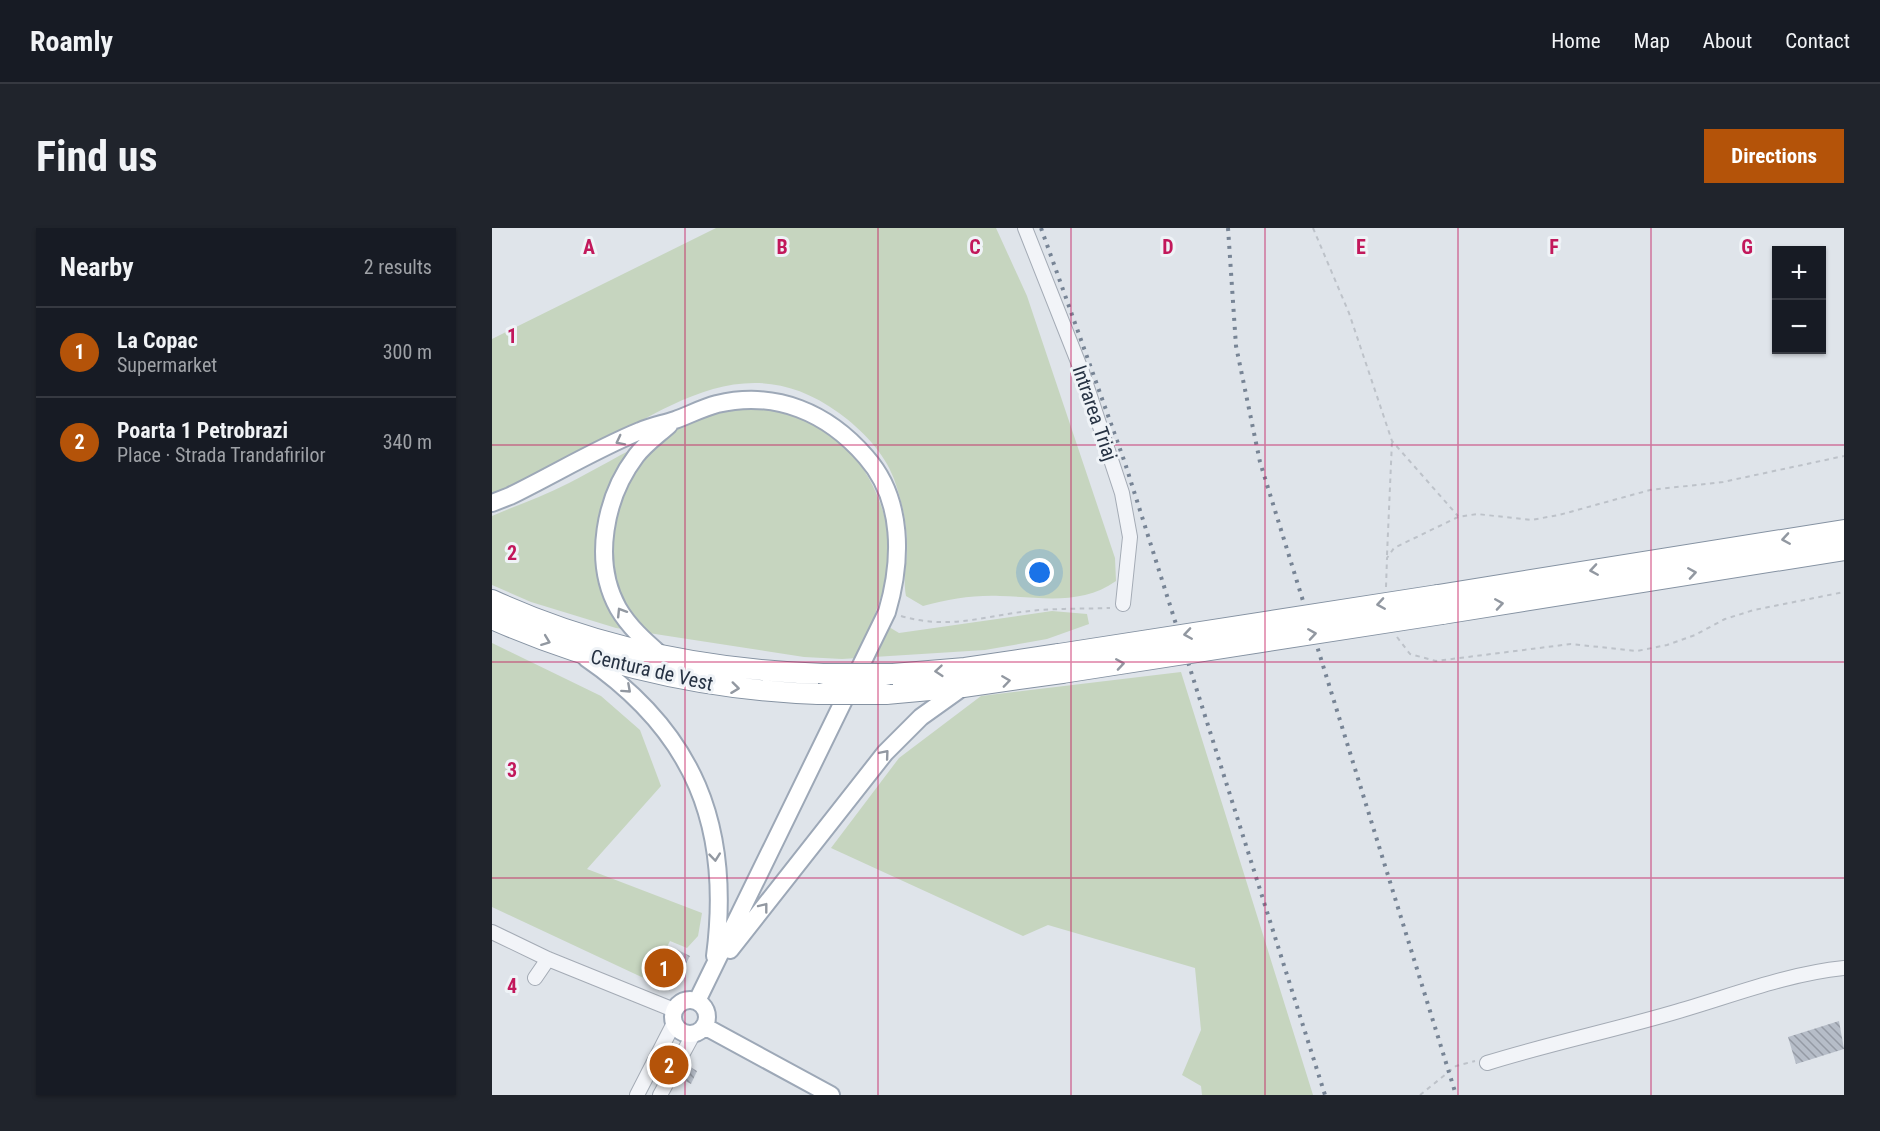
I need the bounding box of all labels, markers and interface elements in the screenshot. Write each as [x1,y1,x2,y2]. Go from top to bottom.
text: Roamly [30,25,113,58]
text: Home [1551,29,1601,53]
text: Map [1634,29,1670,53]
text: About [1703,29,1752,53]
text: Contact [1785,29,1850,53]
button: Directions [1704,129,1844,183]
text: Find us [36,132,157,181]
text: A [583,235,595,259]
text: B [776,235,788,259]
text: C [969,235,981,259]
text: D [1162,235,1174,259]
text: E [1356,235,1366,259]
text: F [1549,235,1559,259]
text: G [1741,235,1753,259]
map controls [1772,246,1826,354]
button: + [1772,246,1826,300]
text: Nearby [60,252,134,282]
text: 2 results [364,255,432,279]
button: − [1772,300,1826,354]
text: 1 [507,324,517,348]
text: La Copac [117,328,198,353]
text: 1 [74,340,85,364]
text: 300 m [383,340,432,364]
text: Supermarket [117,353,217,377]
street label: Intrarea Triaj [1067,362,1123,464]
text: Poarta 1 Petrobrazi [117,418,288,443]
text: 2 [74,430,85,454]
text: 340 m [383,430,432,454]
one-way arrow [616,434,626,445]
text: Place · Strada Trandafirilor [117,443,326,467]
one-way arrow [1782,532,1792,545]
text: 2 [507,541,517,565]
your location [1025,558,1054,587]
one-way arrow [1589,563,1599,576]
one-way arrow [1687,568,1697,580]
one-way arrow [1376,597,1385,609]
one-way arrow [1495,599,1504,611]
one-way arrow [618,608,629,619]
one-way arrow [1183,627,1193,639]
one-way arrow [1307,628,1317,641]
one-way arrow [540,634,551,646]
street label: Centura de Vest [588,644,716,696]
one-way arrow [1114,658,1124,671]
one-way arrow [934,664,943,677]
one-way arrow [1002,676,1011,688]
one-way arrow [620,682,631,693]
one-way arrow [730,682,740,694]
one-way arrow [877,750,888,761]
text: 3 [507,758,517,782]
one-way arrow [709,853,721,862]
one-way arrow [757,903,768,914]
pin: 1 [644,946,684,990]
text: 4 [507,974,517,998]
pin: 2 [650,1042,688,1088]

